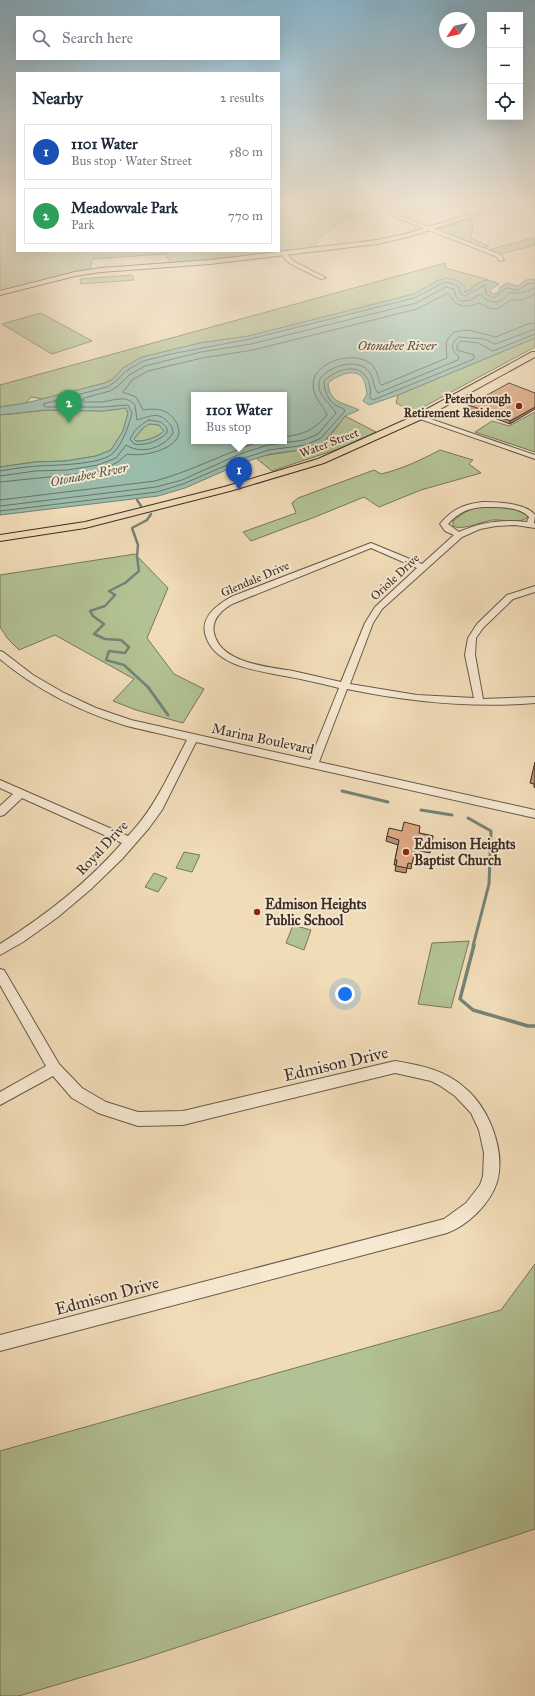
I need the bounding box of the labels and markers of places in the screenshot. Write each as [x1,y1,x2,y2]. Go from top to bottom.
pin: 2 [56,390,82,423]
place label: Peterborough Retirement Residence [404,392,511,420]
marker: Peterborough Retirement Residence [514,401,524,411]
pin: 1 [226,457,252,490]
place label: Edmison Heights Baptist Church [414,836,515,870]
marker: Edmison Heights Baptist Church [401,847,411,857]
place label: Edmison Heights Public School [265,896,366,929]
marker: Edmison Heights Public School [252,907,262,917]

